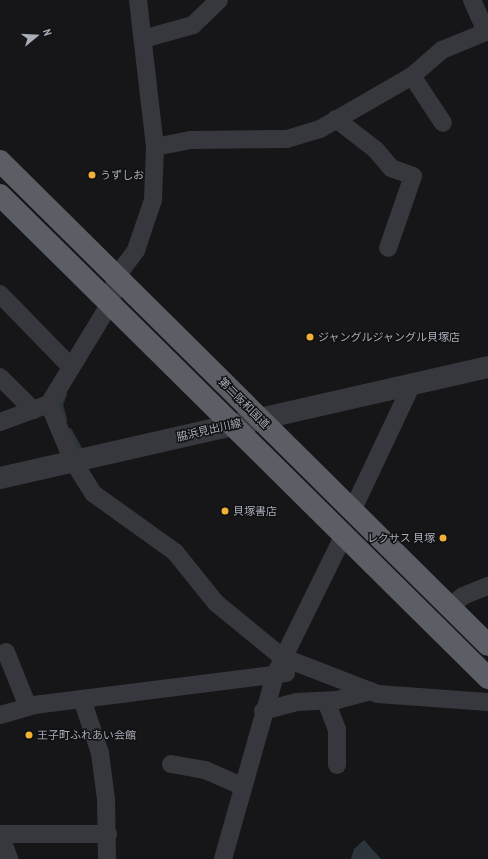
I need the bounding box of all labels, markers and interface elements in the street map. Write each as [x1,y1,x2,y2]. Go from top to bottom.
north arrow [16,16,56,56]
text: N [40,27,55,37]
place label: うずしお [100,168,144,182]
marker: うずしお [87,170,97,180]
place label: ジャングルジャングル貝塚店 [318,330,461,344]
marker: ジャングルジャングル貝塚店 [305,332,315,342]
street label: 第二阪和国道 [216,375,272,431]
street label: 脇浜見出川線 [175,416,243,444]
place label: 貝塚書店 [233,504,277,518]
marker: 貝塚書店 [220,506,230,516]
place label: レクサス 貝塚 [367,531,435,545]
marker: レクサス 貝塚 [438,533,448,543]
place label: 王子町ふれあい会館 [37,728,136,742]
marker: 王子町ふれあい会館 [24,730,34,740]

